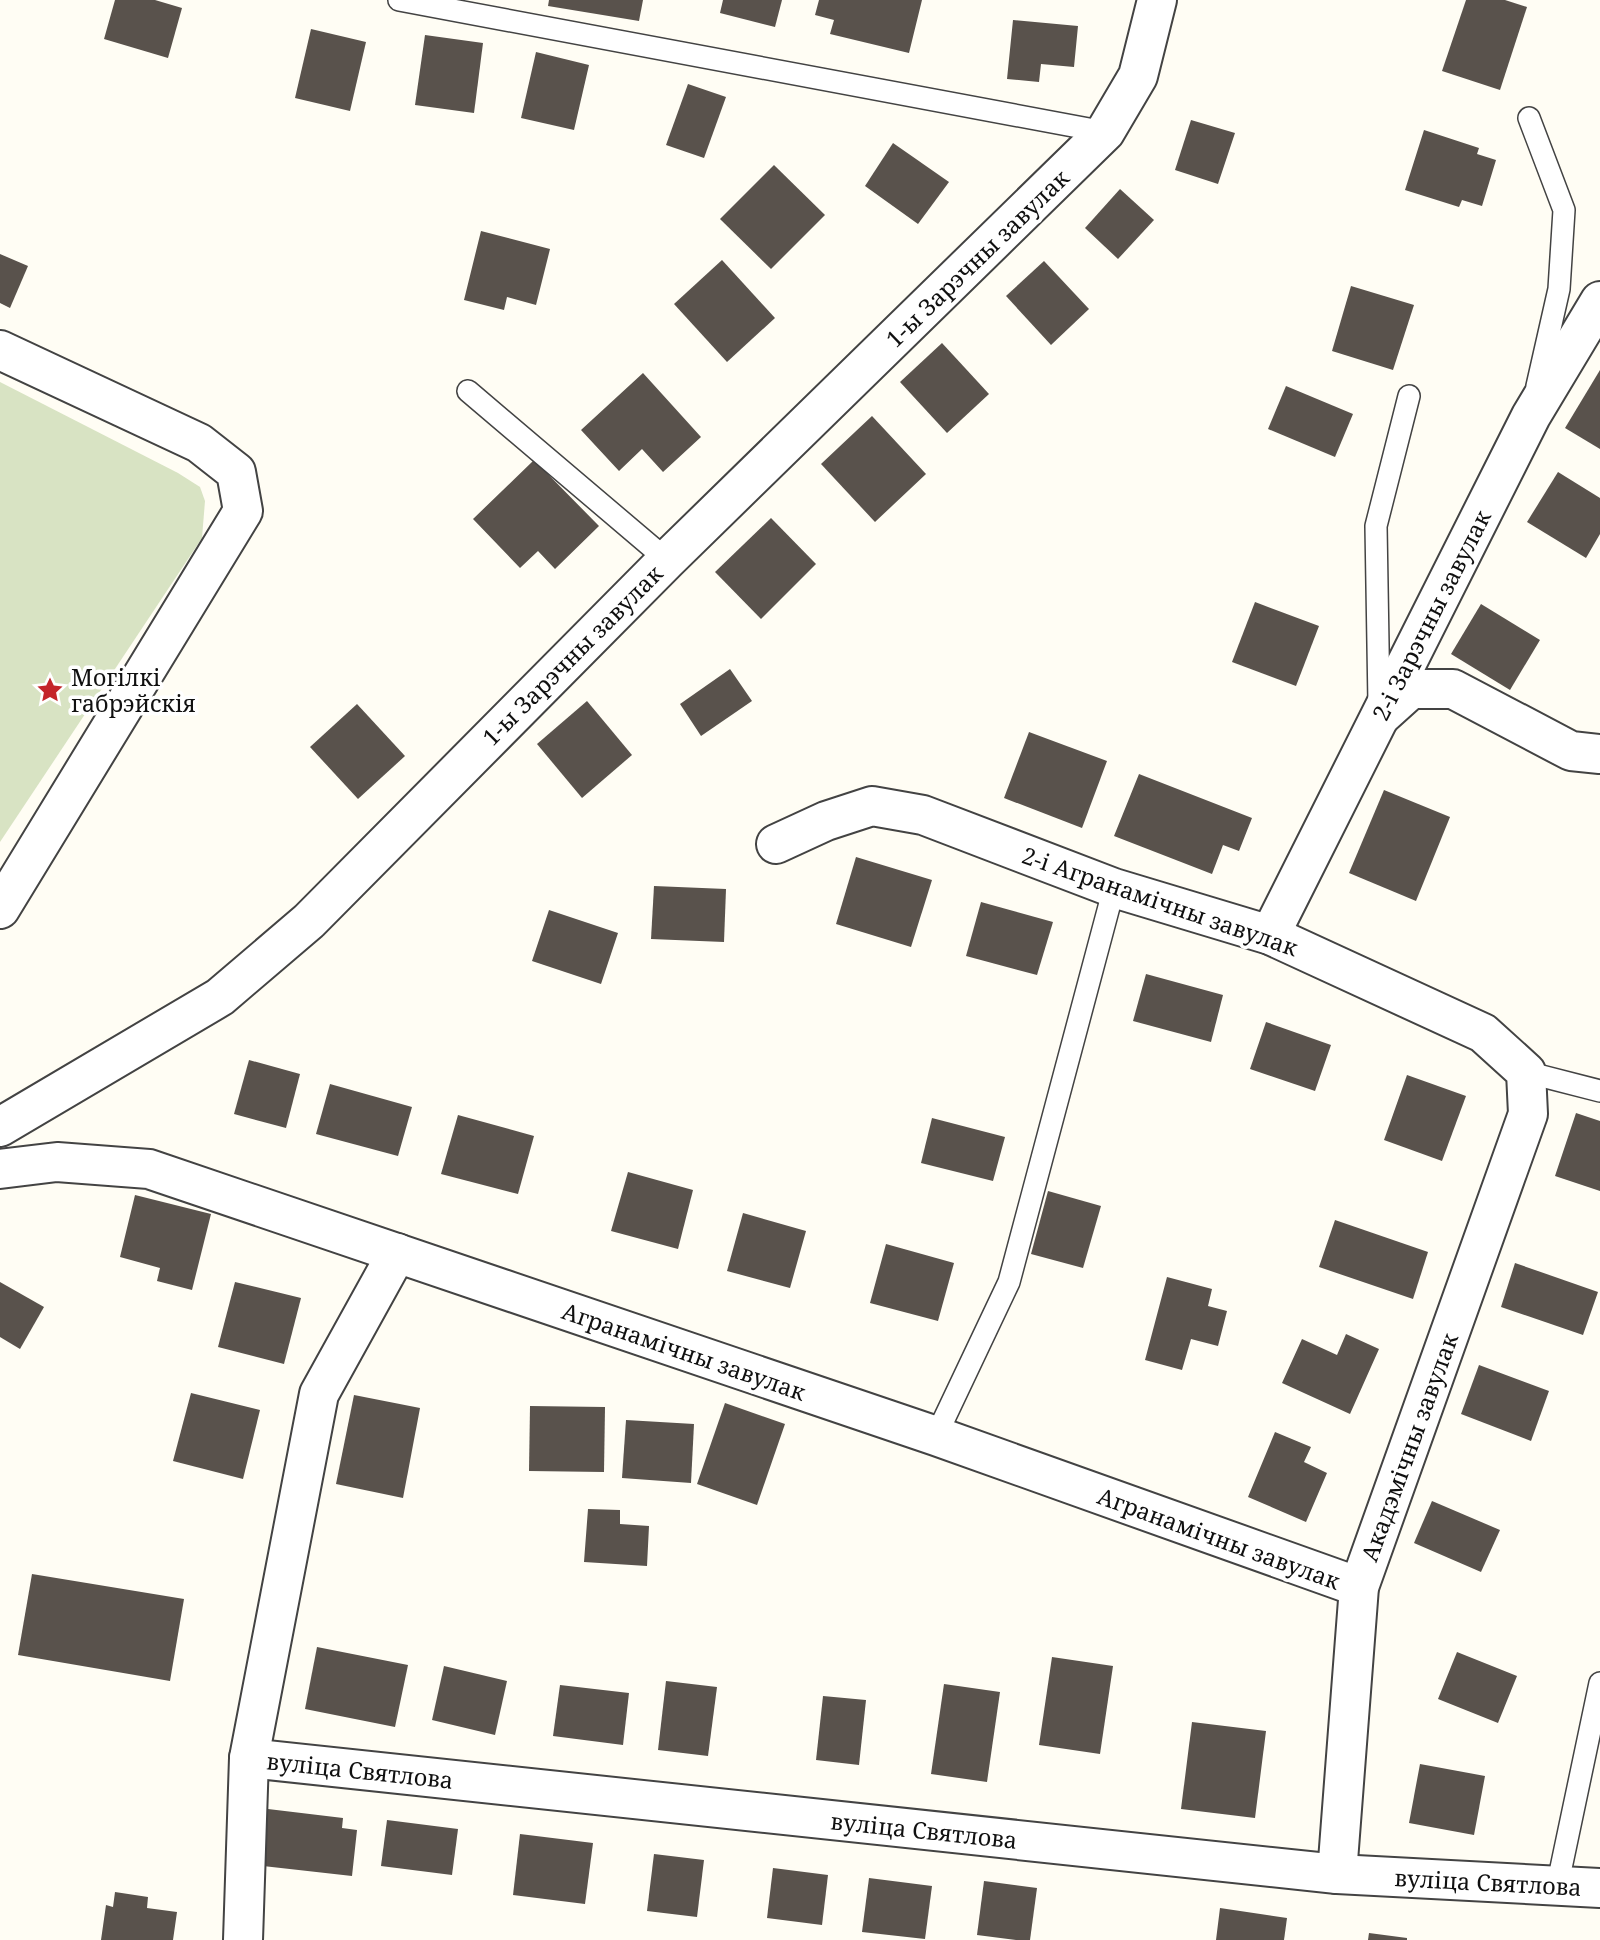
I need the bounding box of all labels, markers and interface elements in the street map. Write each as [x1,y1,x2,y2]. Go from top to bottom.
street label: 1-ы Зарэчны завулак [878,162,1076,354]
street label: 2-і Зарэчны завулак [1364,504,1498,726]
street label: 1-ы Зарэчны завулак [475,557,670,752]
place label: Могілкі габрэйскія [71,661,196,719]
place icon: Могілкі габрэйскія [35,675,65,705]
street label: 2-і Агранамічны завулак [1018,839,1303,963]
street label: Агранамічны завулак [558,1294,810,1408]
street label: Акадэмічны завулак [1353,1328,1465,1566]
street label: Агранамічны завулак [1093,1479,1345,1597]
street label: вуліца Святлова [265,1744,455,1796]
street label: вуліца Святлова [829,1804,1019,1856]
street label: вуліца Святлова [1394,1861,1582,1903]

